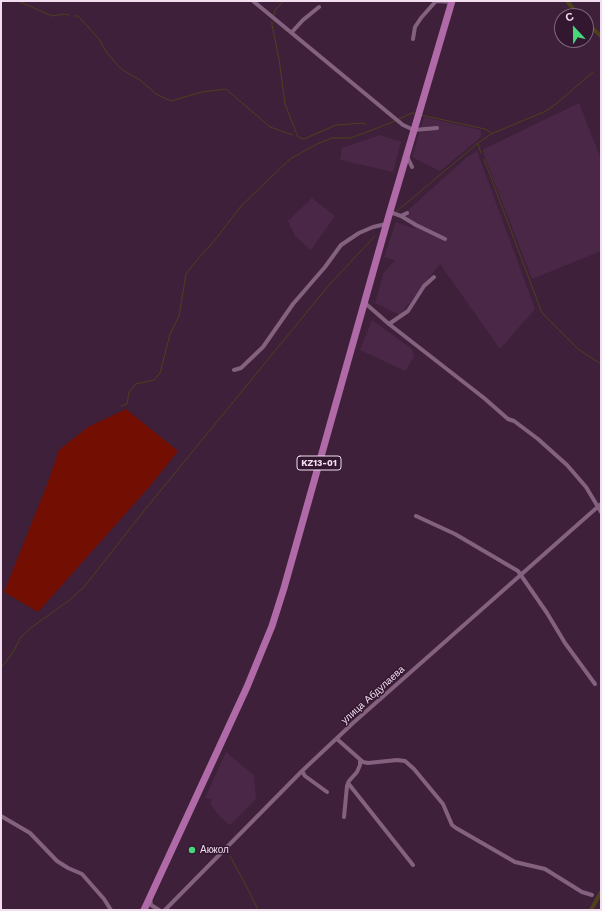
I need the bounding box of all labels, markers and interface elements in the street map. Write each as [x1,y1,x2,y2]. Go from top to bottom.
north arrow [554,8,594,48]
text: С [564,10,576,25]
road number: KZ13-01 [297,456,341,470]
street label: улица Абдулаева [339,663,407,727]
place label: Акжол [200,844,229,856]
marker: Акжол [187,845,197,855]

